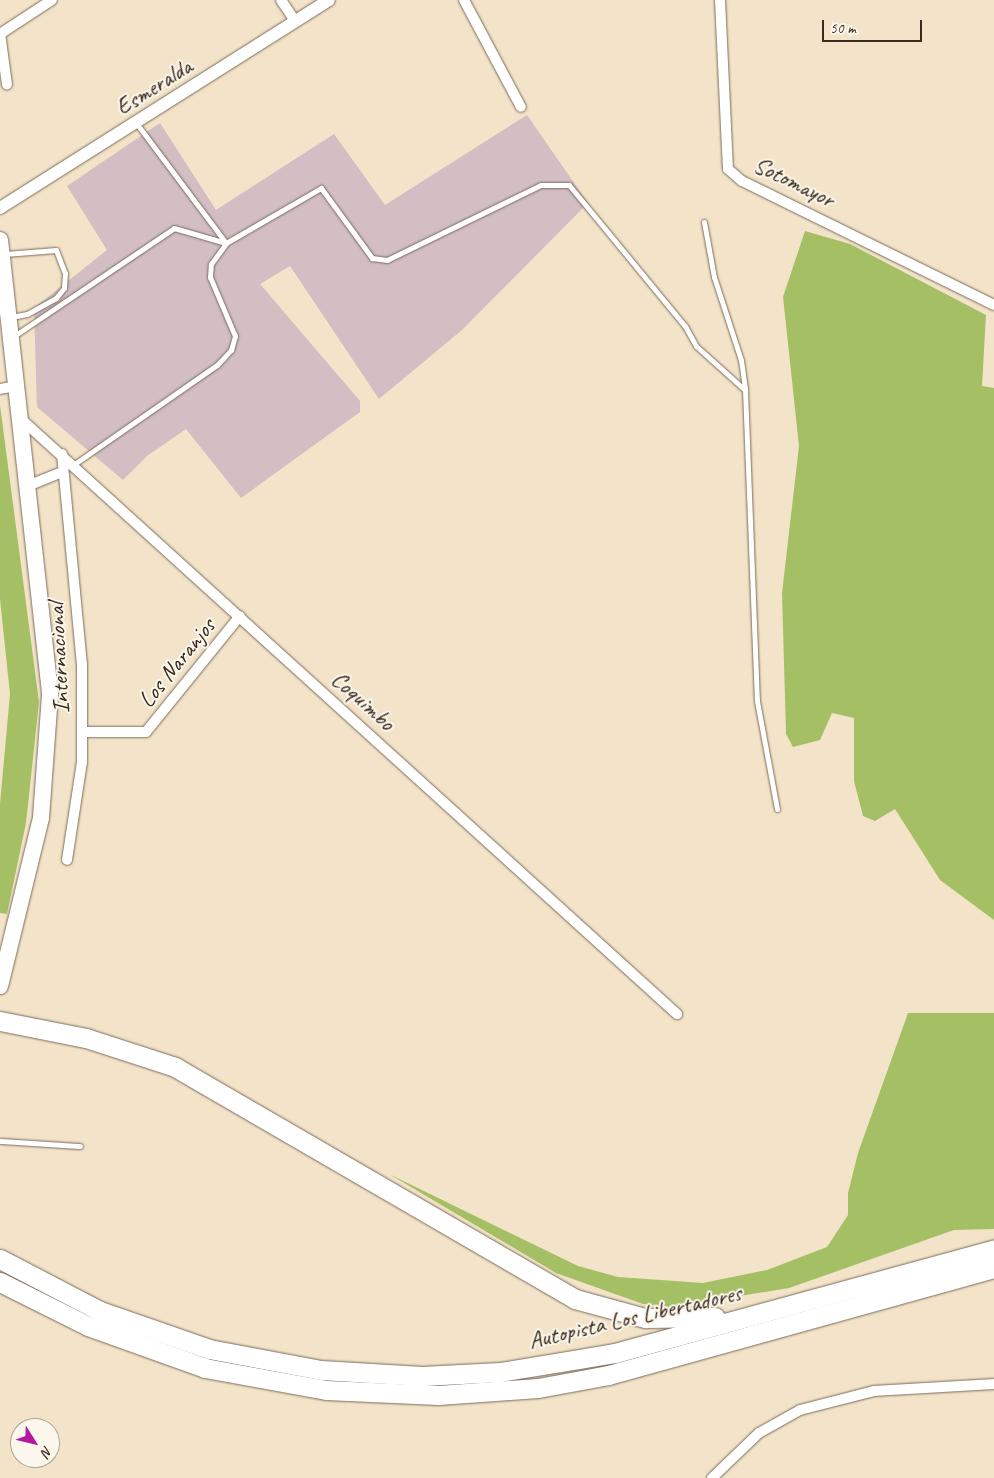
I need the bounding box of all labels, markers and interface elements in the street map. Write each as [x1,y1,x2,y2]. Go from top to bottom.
scale bar [824,10,924,42]
text: 50 m [830,19,856,38]
street label: Esmeralda [111,52,197,122]
street label: Sotomayor [749,150,839,214]
street label: Internacional [42,602,76,714]
street label: Los Naranjos [132,612,222,714]
street label: Coquimbo [325,665,401,737]
street label: Autopista Los Libertadores [526,1278,744,1356]
north arrow [10,1418,60,1468]
text: N [37,1443,56,1460]

